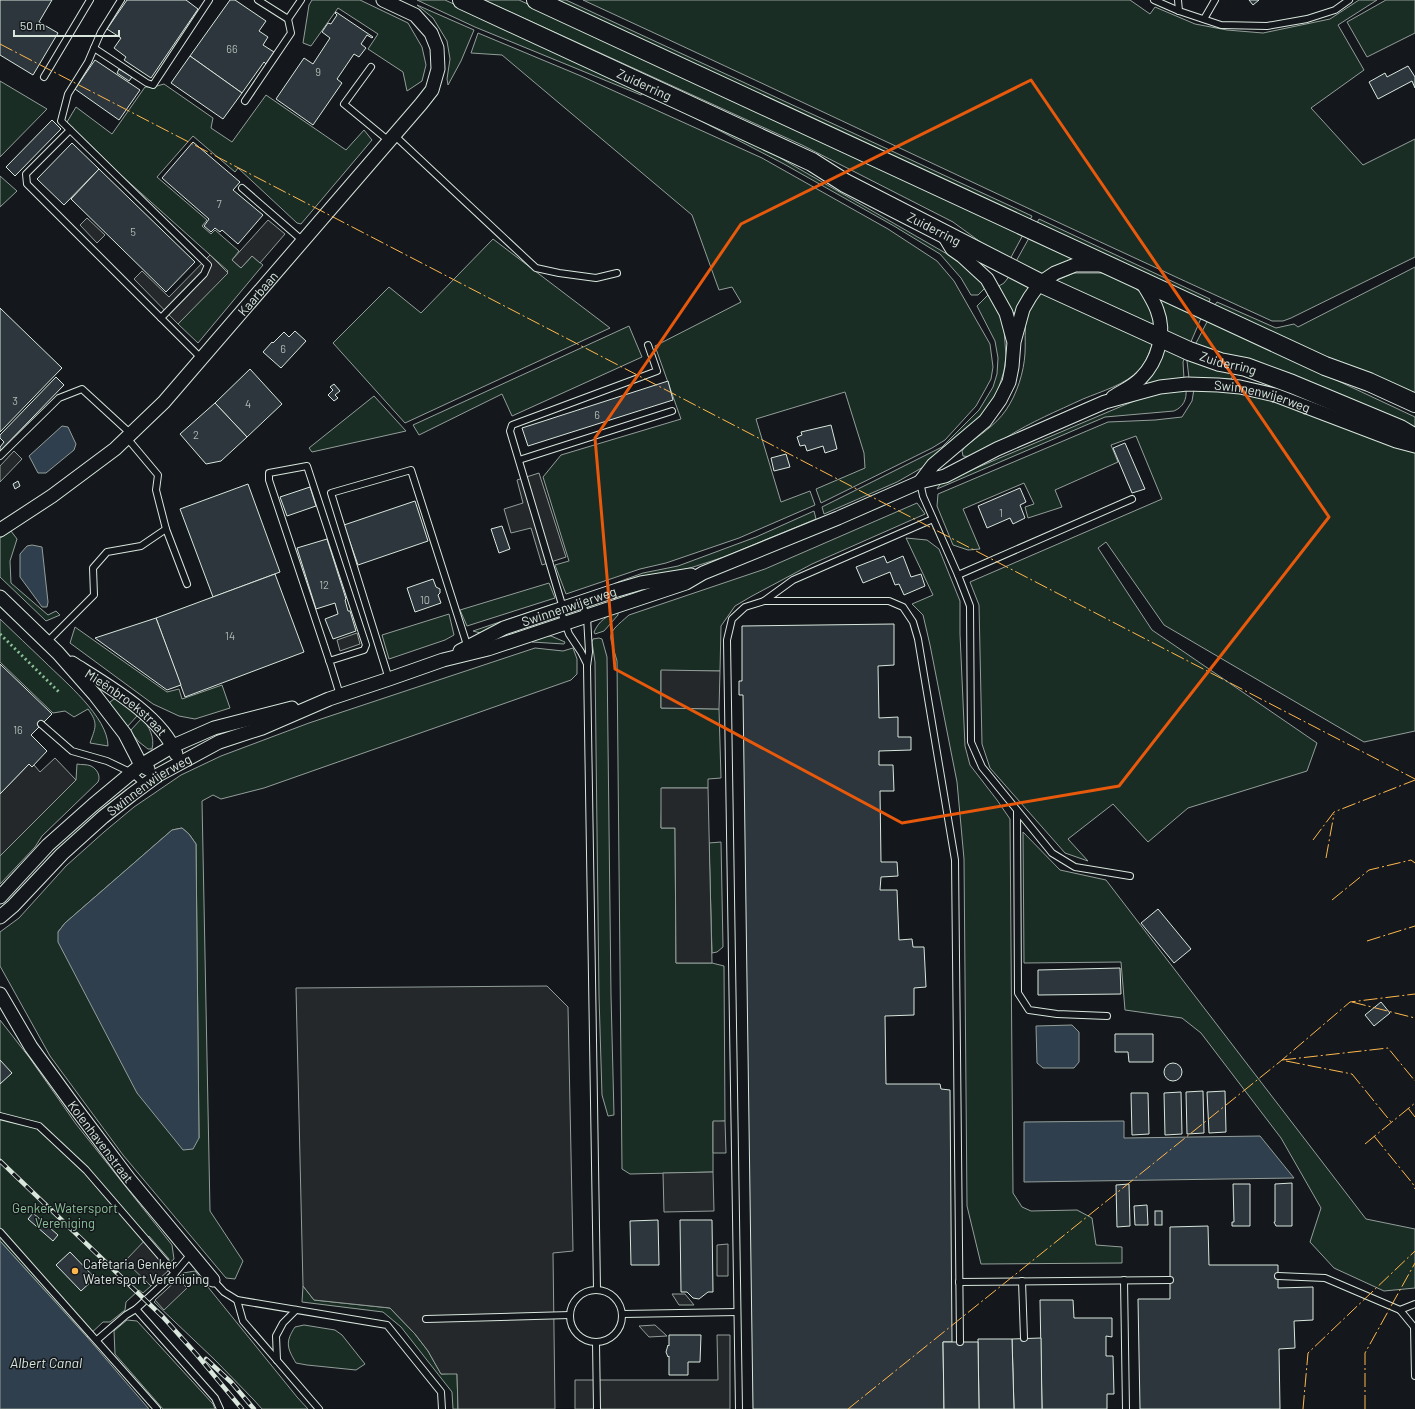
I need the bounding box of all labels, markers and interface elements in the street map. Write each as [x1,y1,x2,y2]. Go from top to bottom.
scale bar [14,12,119,38]
text: 50 m [20,18,45,32]
house number: 66 [226,42,238,55]
house number: 9 [315,65,321,78]
street label: Zuiderring [615,65,674,104]
house number: 7 [216,197,222,210]
street label: Zuiderring [905,208,964,249]
house number: 5 [130,225,136,238]
street label: Kaarbaan [234,268,281,319]
house number: 6 [280,342,286,355]
street label: Zuiderring [1198,348,1259,378]
street label: Swinnenwijerweg [1214,377,1313,416]
house number: 3 [12,394,18,407]
house number: 4 [245,397,251,410]
house number: 6 [594,408,600,421]
house number: 2 [193,428,199,441]
house number: 1 [999,506,1003,519]
house number: 12 [319,578,329,591]
street label: Swinnenwijerweg [519,583,618,630]
house number: 10 [420,593,430,606]
house number: 14 [225,629,235,642]
street label: Mieënbroekstraat [82,665,171,739]
house number: 16 [13,723,23,736]
street label: Swinnenwijerweg [103,751,194,819]
street label: Kolenhavenstraat [65,1097,137,1186]
park label: Genker Watersport Vereniging [12,1200,118,1231]
place label: Cafetaria Genker Watersport Vereniging [83,1256,209,1287]
marker: Cafetaria Genker Watersport Vereniging [70,1266,80,1276]
water label: Albert Canal [10,1354,82,1371]

